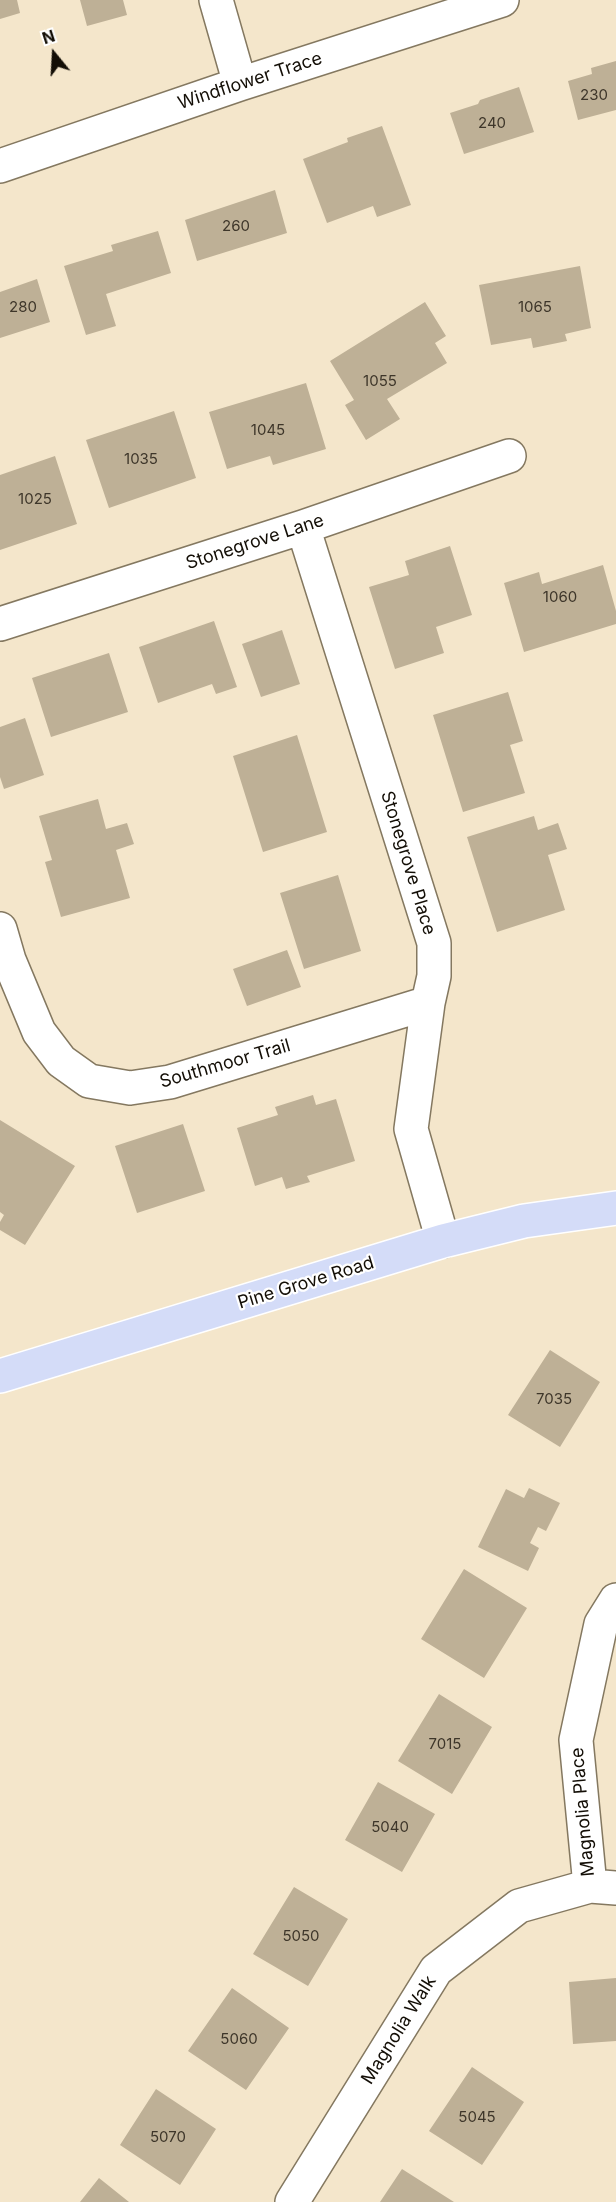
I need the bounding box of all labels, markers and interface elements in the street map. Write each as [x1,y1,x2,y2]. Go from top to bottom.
north arrow [24,24,84,84]
text: N [40,25,57,48]
street label: Windflower Trace [175,48,325,114]
house number: 230 [580,86,608,104]
house number: 240 [478,114,506,132]
house number: 260 [222,217,250,235]
house number: 280 [9,298,37,316]
house number: 1065 [518,298,552,316]
house number: 1055 [363,372,397,390]
house number: 1045 [251,421,285,439]
house number: 1035 [124,450,158,468]
house number: 1025 [18,490,52,508]
street label: Stonegrove Lane [183,509,327,575]
house number: 1060 [543,588,577,606]
street label: Stonegrove Place [376,789,440,937]
street label: Southmoor Trail [157,1035,293,1093]
street label: Pine Grove Road [235,1252,377,1314]
house number: 7035 [536,1390,572,1408]
house number: 7015 [429,1735,461,1753]
street label: Magnolia Place [567,1747,599,1877]
house number: 5040 [371,1818,409,1836]
house number: 5050 [282,1927,320,1945]
street label: Magnolia Walk [357,1972,441,2088]
house number: 5060 [220,2030,258,2048]
house number: 5045 [458,2108,496,2126]
house number: 5070 [150,2128,186,2146]

